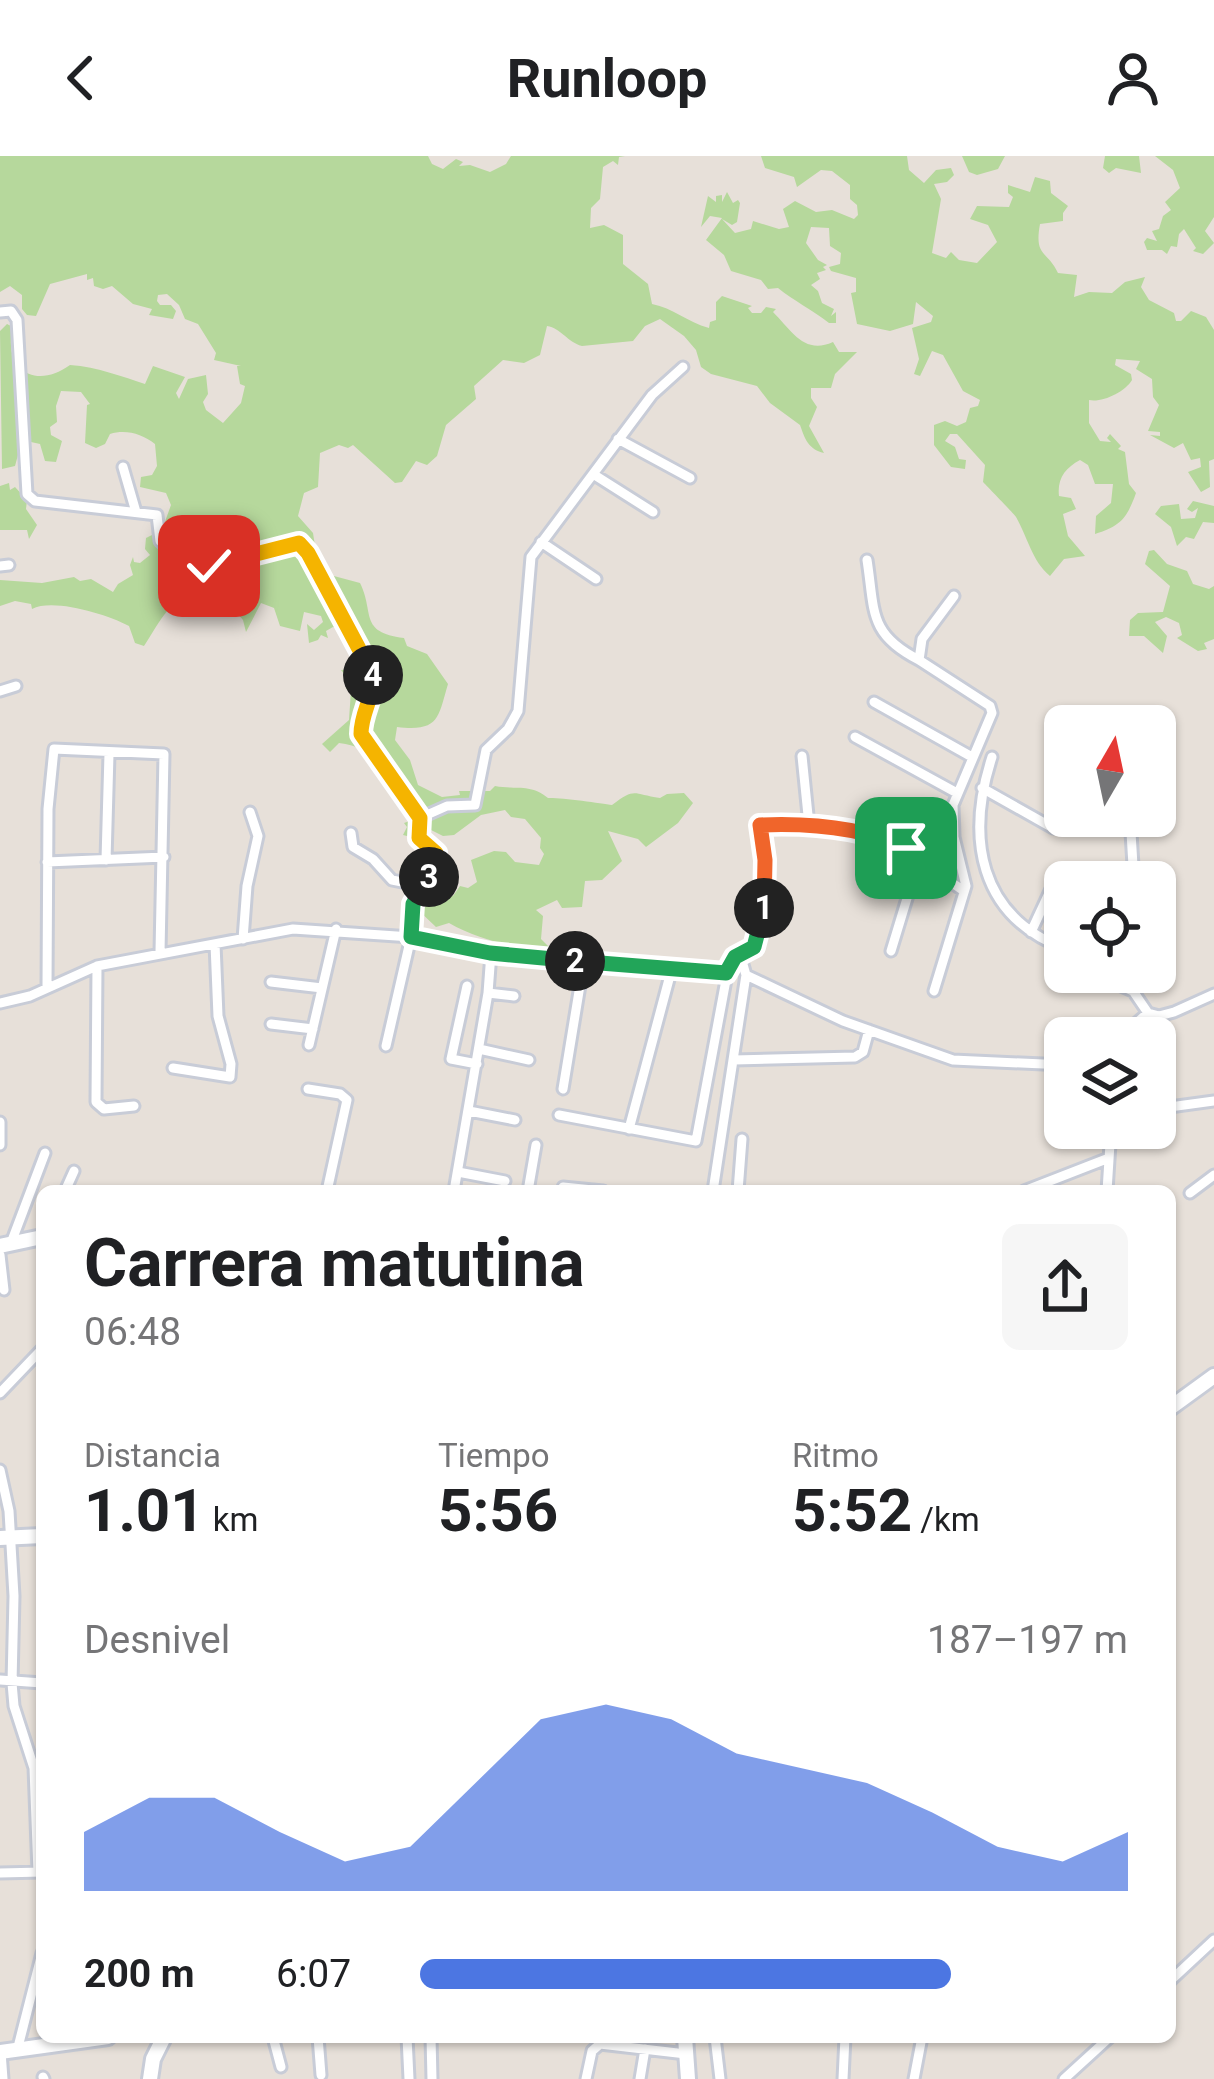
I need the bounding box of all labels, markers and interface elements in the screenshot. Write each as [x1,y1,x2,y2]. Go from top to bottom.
icon: back [48,45,114,111]
icon: person [1100,45,1166,111]
text: Runloop [507,47,707,110]
pin [158,515,260,617]
icon: check [176,533,242,599]
pin: 4 [343,645,403,705]
text: 4 [364,655,382,694]
north arrow [1044,705,1176,837]
map controls [1044,705,1176,1149]
pin [855,797,957,899]
icon: arrive [873,815,939,881]
pin: 3 [399,847,459,907]
text: 3 [420,857,438,896]
button: locate [1044,861,1176,993]
pin: 1 [734,878,794,938]
text: 1 [755,888,773,927]
pin: 2 [545,931,605,991]
text: 2 [566,941,584,980]
button: layers [1044,1017,1176,1149]
button: share [1002,1224,1128,1350]
text: Carrera matutina [84,1225,585,1302]
text: 06:48 [84,1309,181,1355]
text: Distancia [84,1436,221,1475]
text: Tiempo [438,1436,550,1475]
text: Ritmo [792,1436,879,1475]
text: 1.01 [84,1475,205,1546]
text: 5:56 [438,1475,558,1546]
text: 5:52 [792,1475,912,1546]
text: km [205,1500,259,1539]
text: /km [912,1500,980,1539]
text: Desnivel [84,1617,230,1663]
text: 187–197 m [927,1617,1128,1663]
text: 200 m [84,1951,195,1997]
text: 6:07 [276,1951,351,1997]

